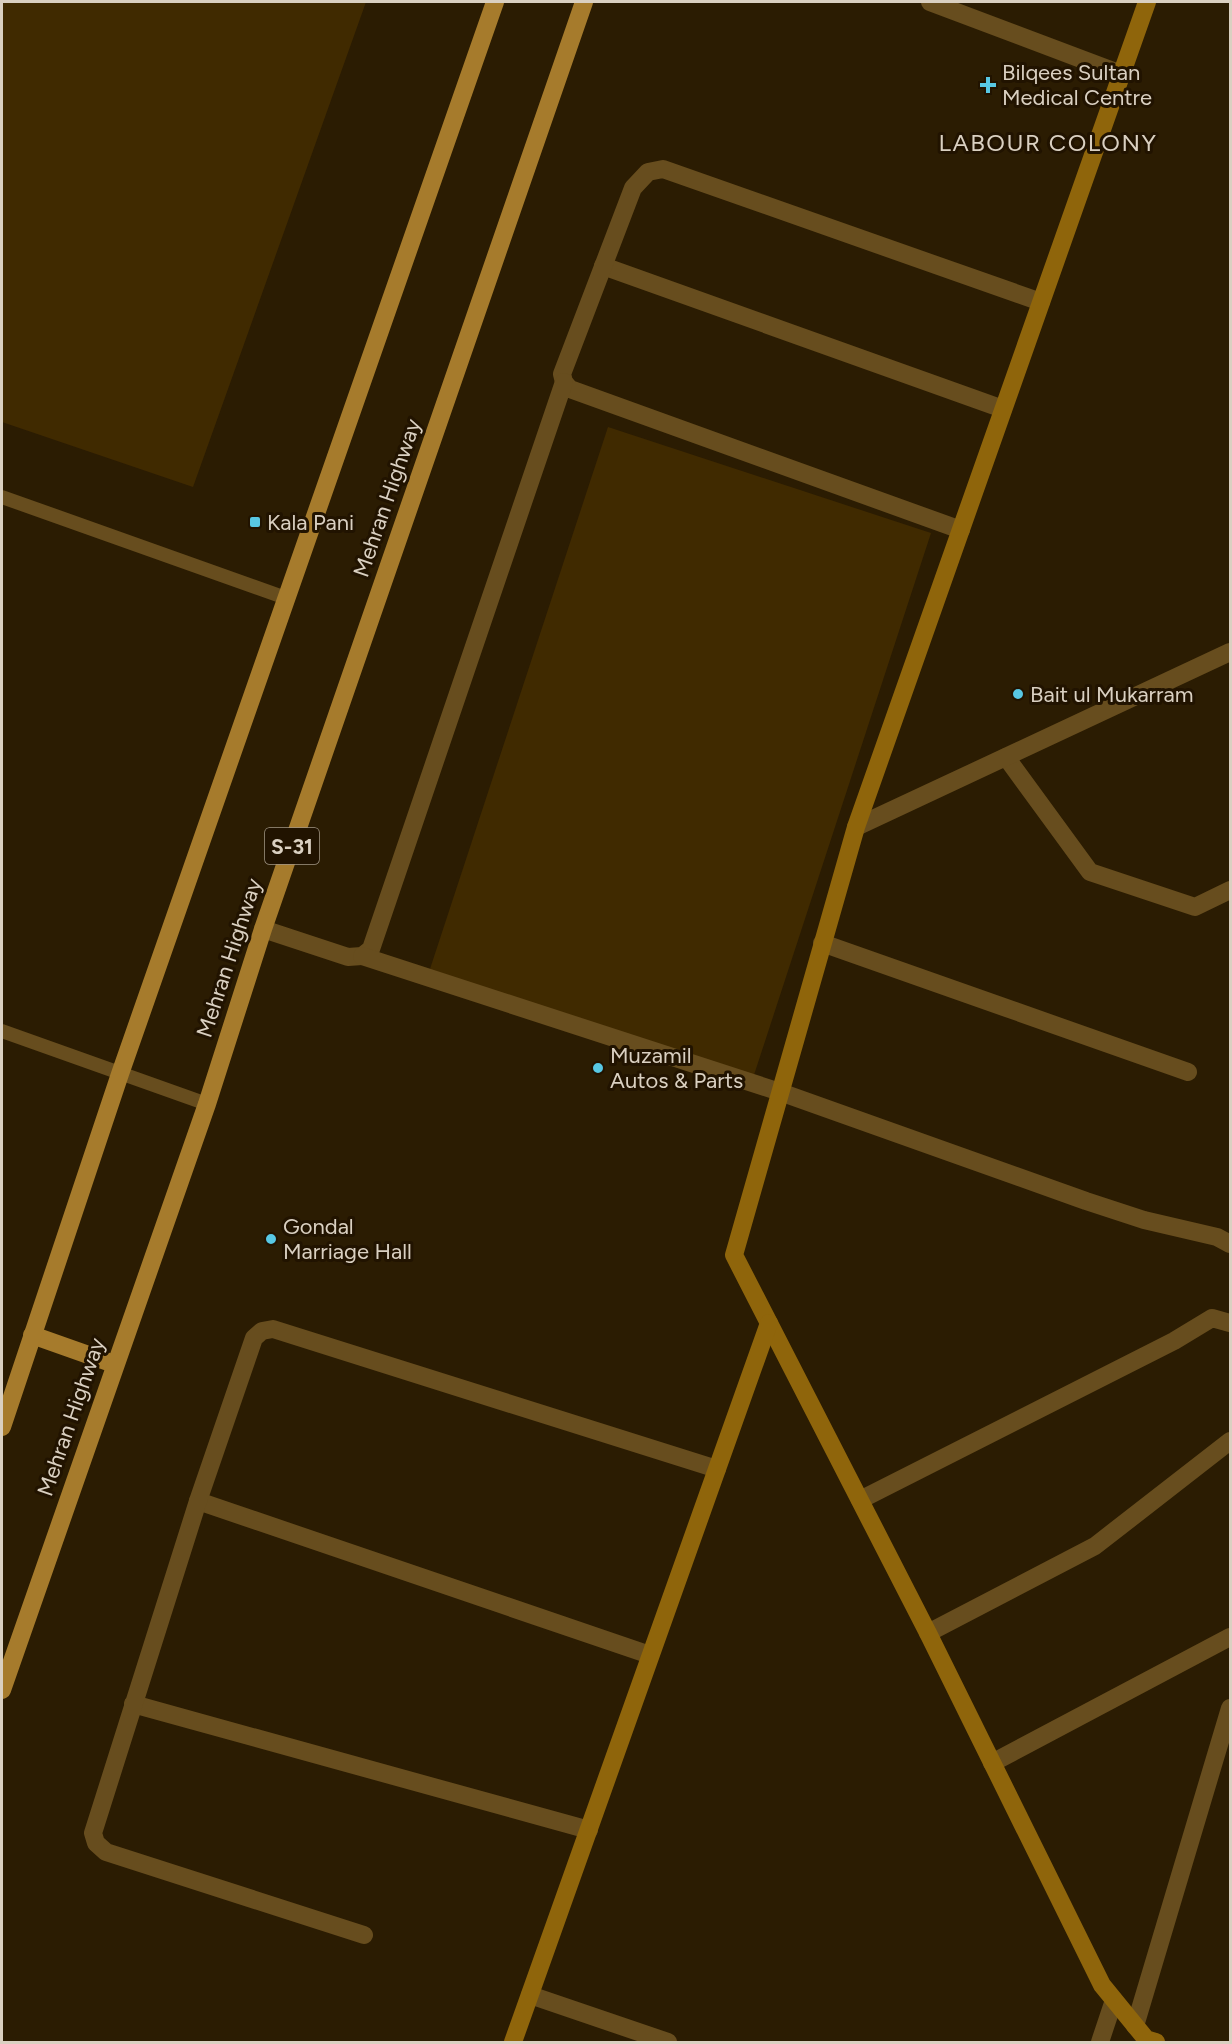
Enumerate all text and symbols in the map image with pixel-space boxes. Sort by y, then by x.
place label: Bilqees Sultan Medical Centre [1002,59,1152,111]
marker: Bilqees Sultan Medical Centre [979,76,997,94]
district label: LABOUR COLONY [938,128,1158,157]
street label: Mehran Highway [347,415,427,581]
place label: Kala Pani [267,509,354,536]
marker: Kala Pani [248,515,262,529]
place label: Bait ul Mukarram [1030,681,1193,708]
marker: Bait ul Mukarram [1011,687,1025,701]
road number: S-31 [265,828,319,864]
street label: Mehran Highway [191,875,268,1041]
place label: Muzamil Autos & Parts [610,1042,743,1094]
marker: Muzamil Autos & Parts [591,1061,605,1075]
place label: Gondal Marriage Hall [283,1213,412,1265]
marker: Gondal Marriage Hall [264,1232,278,1246]
street label: Mehran Highway [31,1334,111,1500]

